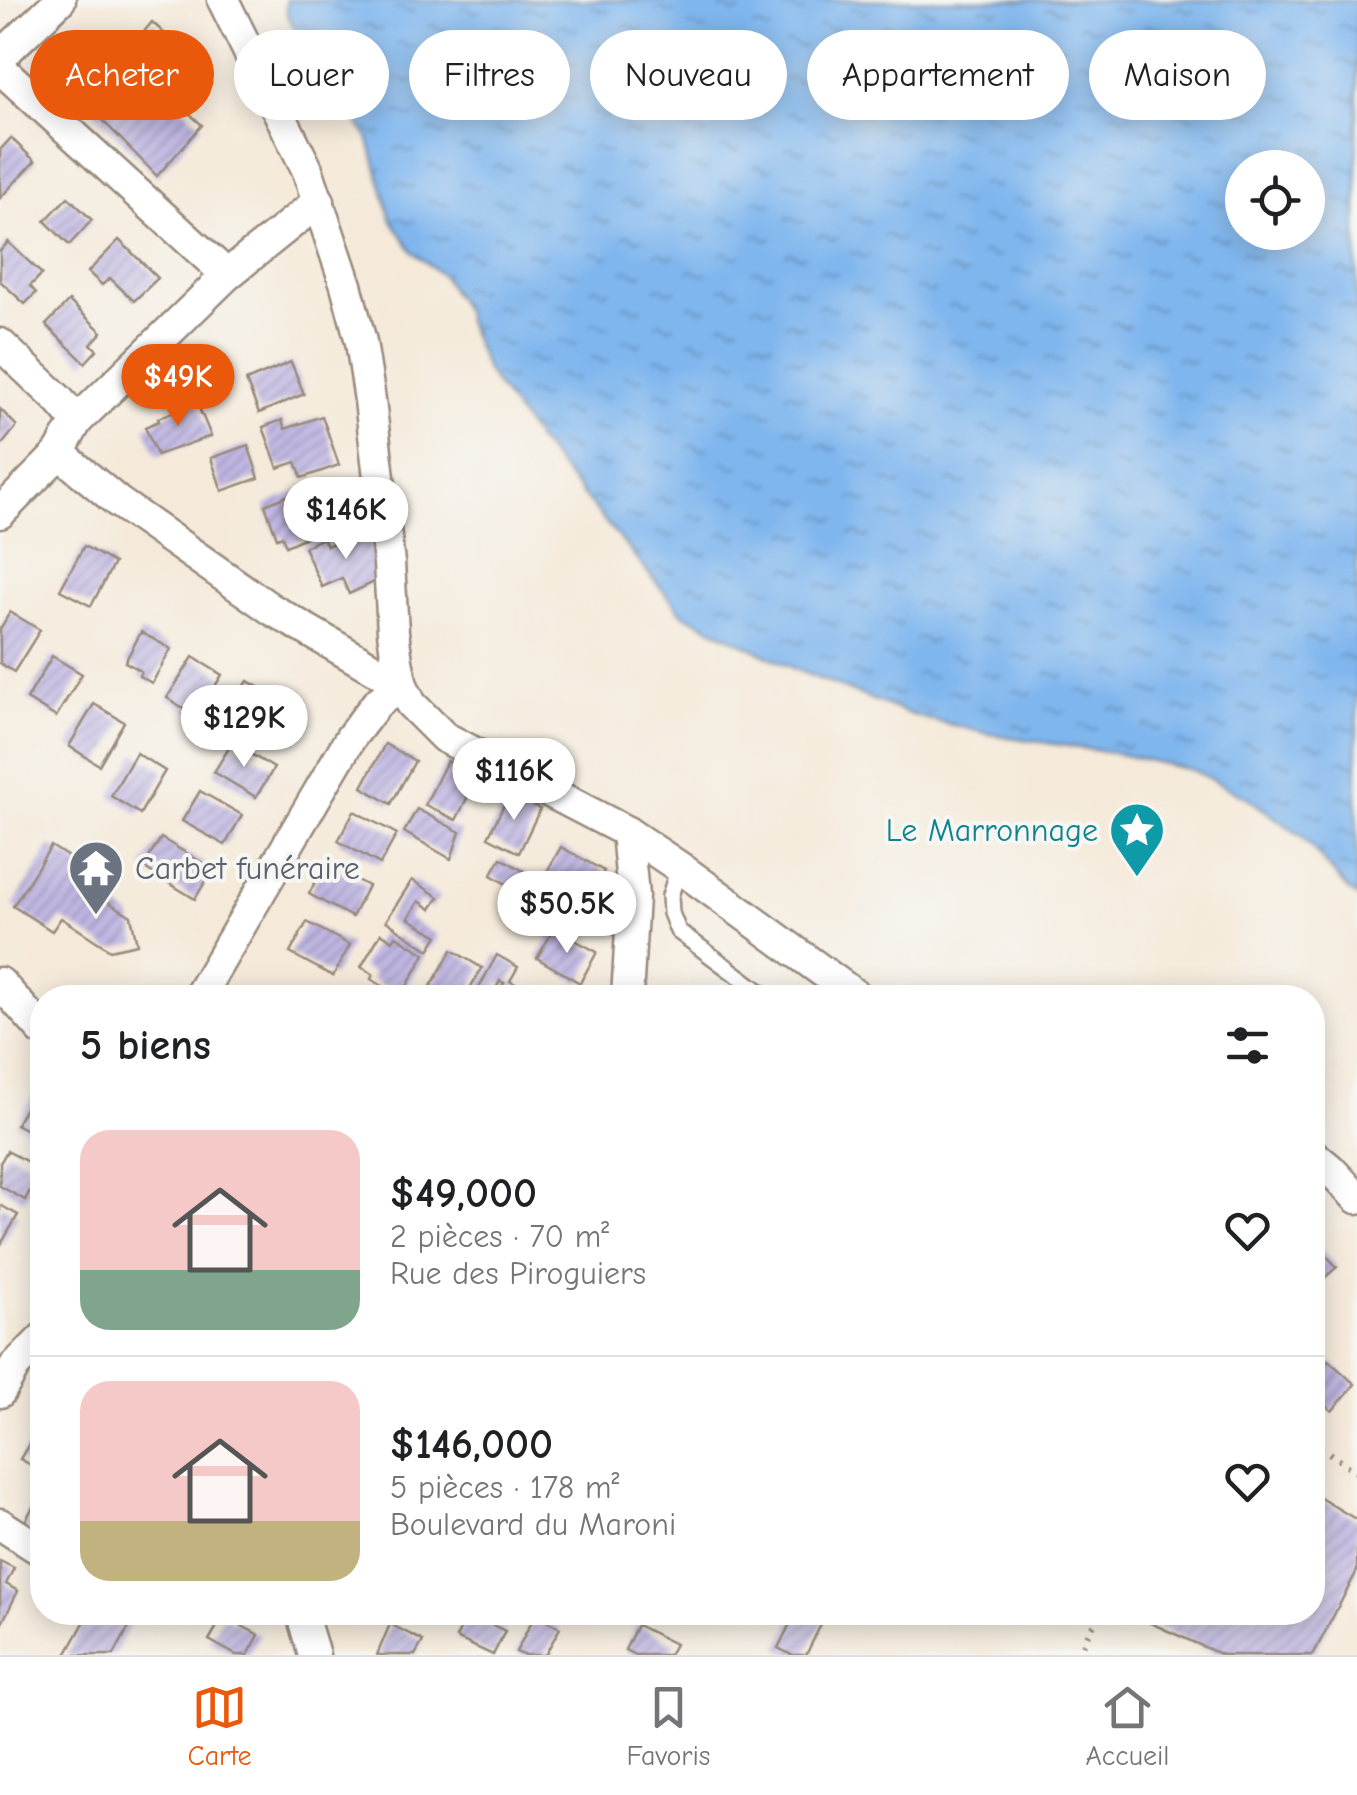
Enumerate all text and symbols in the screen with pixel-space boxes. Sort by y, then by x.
chip: Acheter [30,30,214,120]
chip: Louer [234,30,389,120]
chip: Filtres [409,30,570,120]
chip: Nouveau [590,30,787,120]
chip: Appartement [807,30,1069,120]
chip: Maison [1089,30,1266,120]
map controls [1225,150,1325,250]
button: locate [1225,150,1325,250]
pin: $49K [119,344,237,429]
text: $49K [143,358,213,395]
pin: $146K [276,477,416,562]
text: $146K [305,491,387,528]
pin: $129K [174,685,314,770]
text: $129K [203,699,285,736]
pin: $116K [444,738,584,823]
text: $116K [474,752,554,789]
place icon: Le Marronnage [1107,800,1167,879]
place label: Le Marronnage [886,812,1098,849]
temple icon: Carbet funéraire [66,838,126,917]
place label: Carbet funéraire [135,850,360,887]
pin: $50.5K [486,871,648,956]
text: $50.5K [519,885,615,922]
icon: filters [1220,1018,1275,1073]
text: 5 biens [80,1021,211,1070]
text: $49,000 [390,1169,537,1218]
icon: home [160,1170,280,1290]
icon: heart [1220,1203,1275,1258]
text: 2 pièces · 70 m² [390,1218,609,1255]
text: Rue des Piroguiers [390,1255,646,1292]
text: $146,000 [390,1420,553,1469]
icon: home [160,1421,280,1541]
icon: heart [1220,1454,1275,1509]
text: 5 pièces · 178 m² [390,1469,619,1506]
text: Boulevard du Maroni [390,1506,676,1543]
tab: Carte [187,1680,251,1772]
tab: Favoris [626,1680,710,1772]
tab: Accueil [1085,1680,1170,1772]

